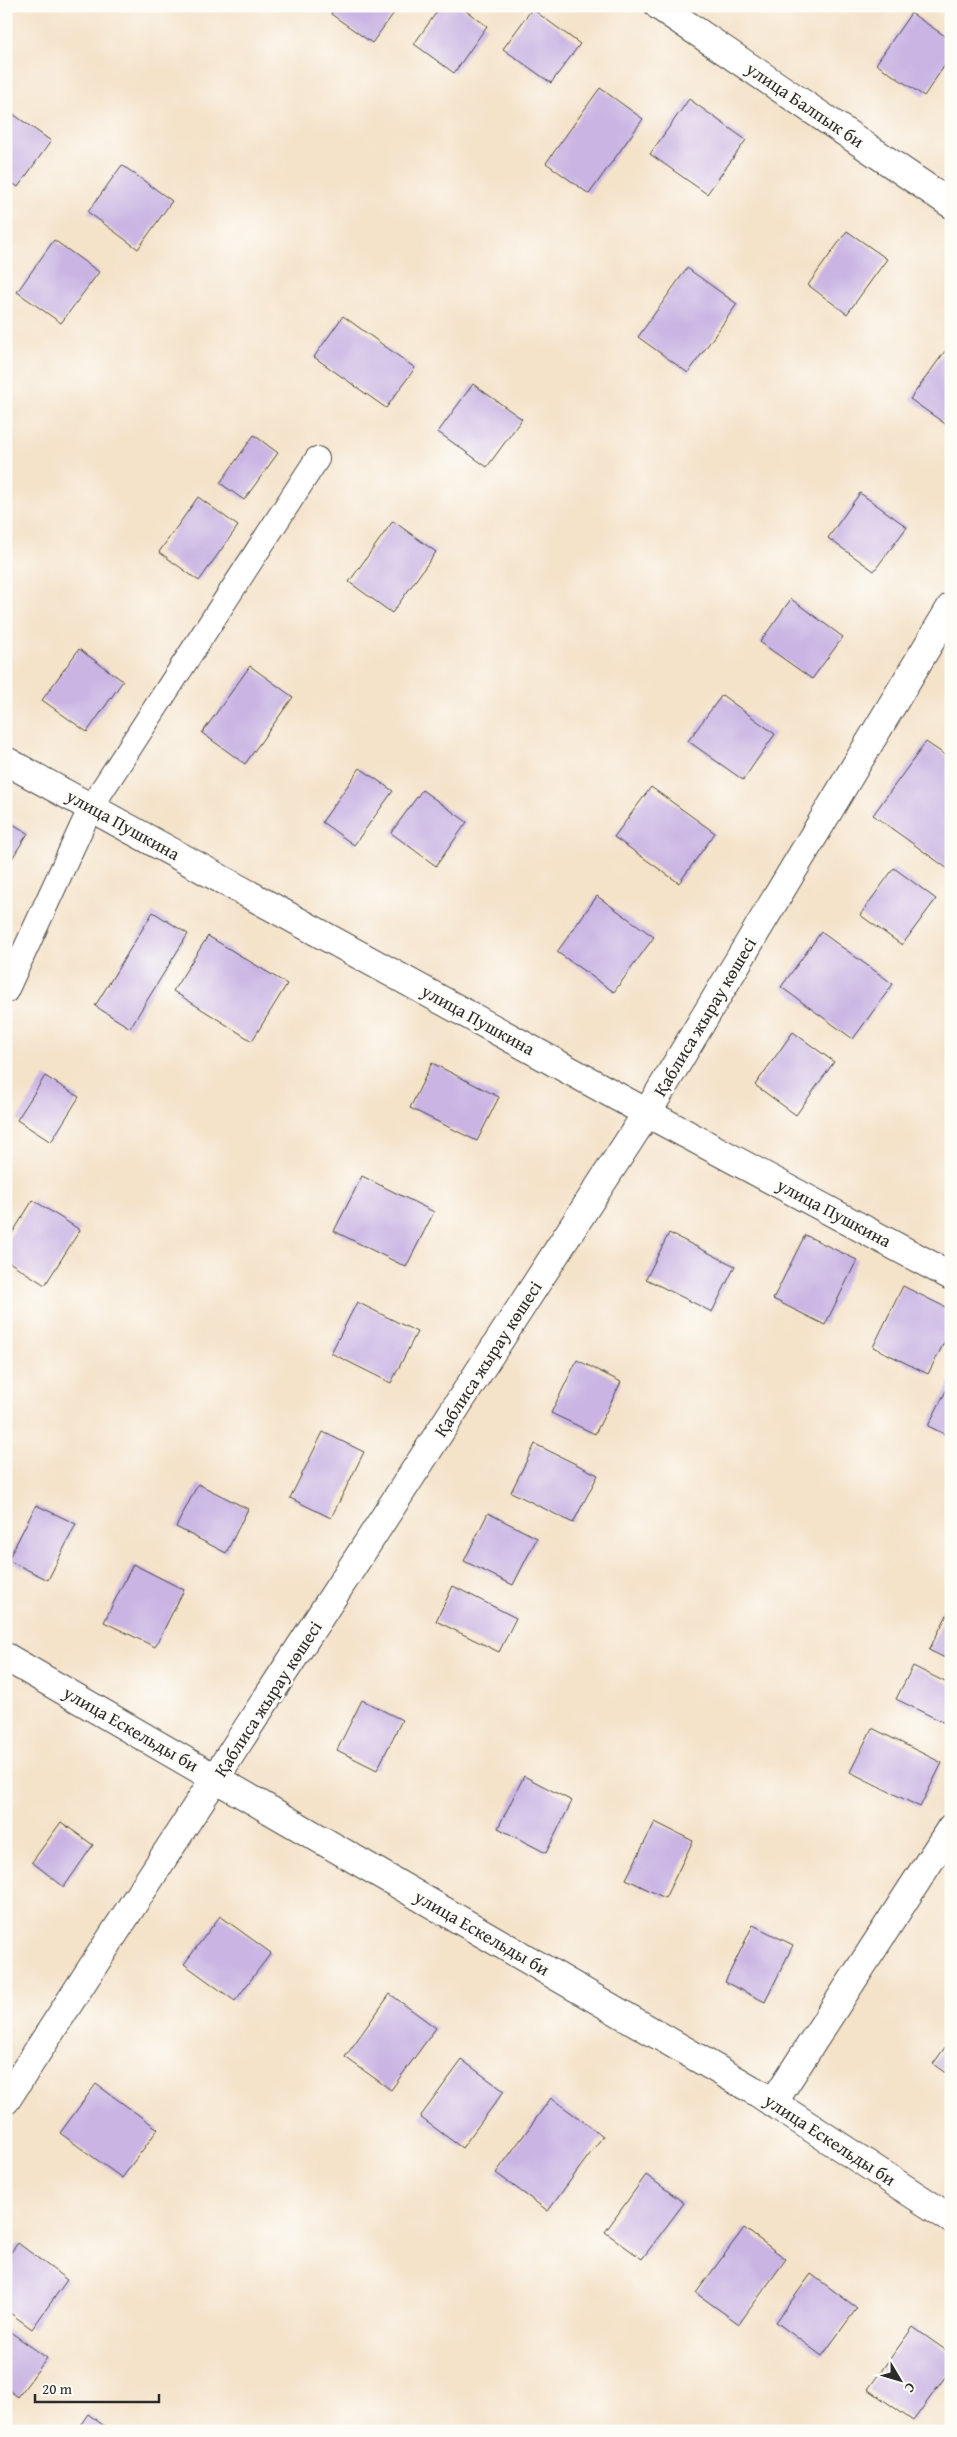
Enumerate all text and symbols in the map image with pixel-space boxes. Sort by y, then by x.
street label: улица Балпык би [740,54,870,154]
street label: улица Пушкина [61,782,185,867]
street label: Қаблиса жырау көшесі [646,932,763,1101]
street label: улица Пушкина [416,977,540,1062]
street label: улица Пушкина [771,1171,897,1254]
street label: Қаблиса жырау көшесі [427,1275,548,1442]
street label: Қаблиса жырау көшесі [207,1615,328,1782]
street label: улица Ескельды би [58,1678,204,1778]
street label: улица Ескельды би [409,1882,555,1982]
street label: улица Ескельды би [758,2086,902,2193]
north arrow [874,2354,924,2404]
scale bar [35,2372,159,2404]
text: 20 m [42,2378,73,2399]
text: С [900,2379,921,2397]

